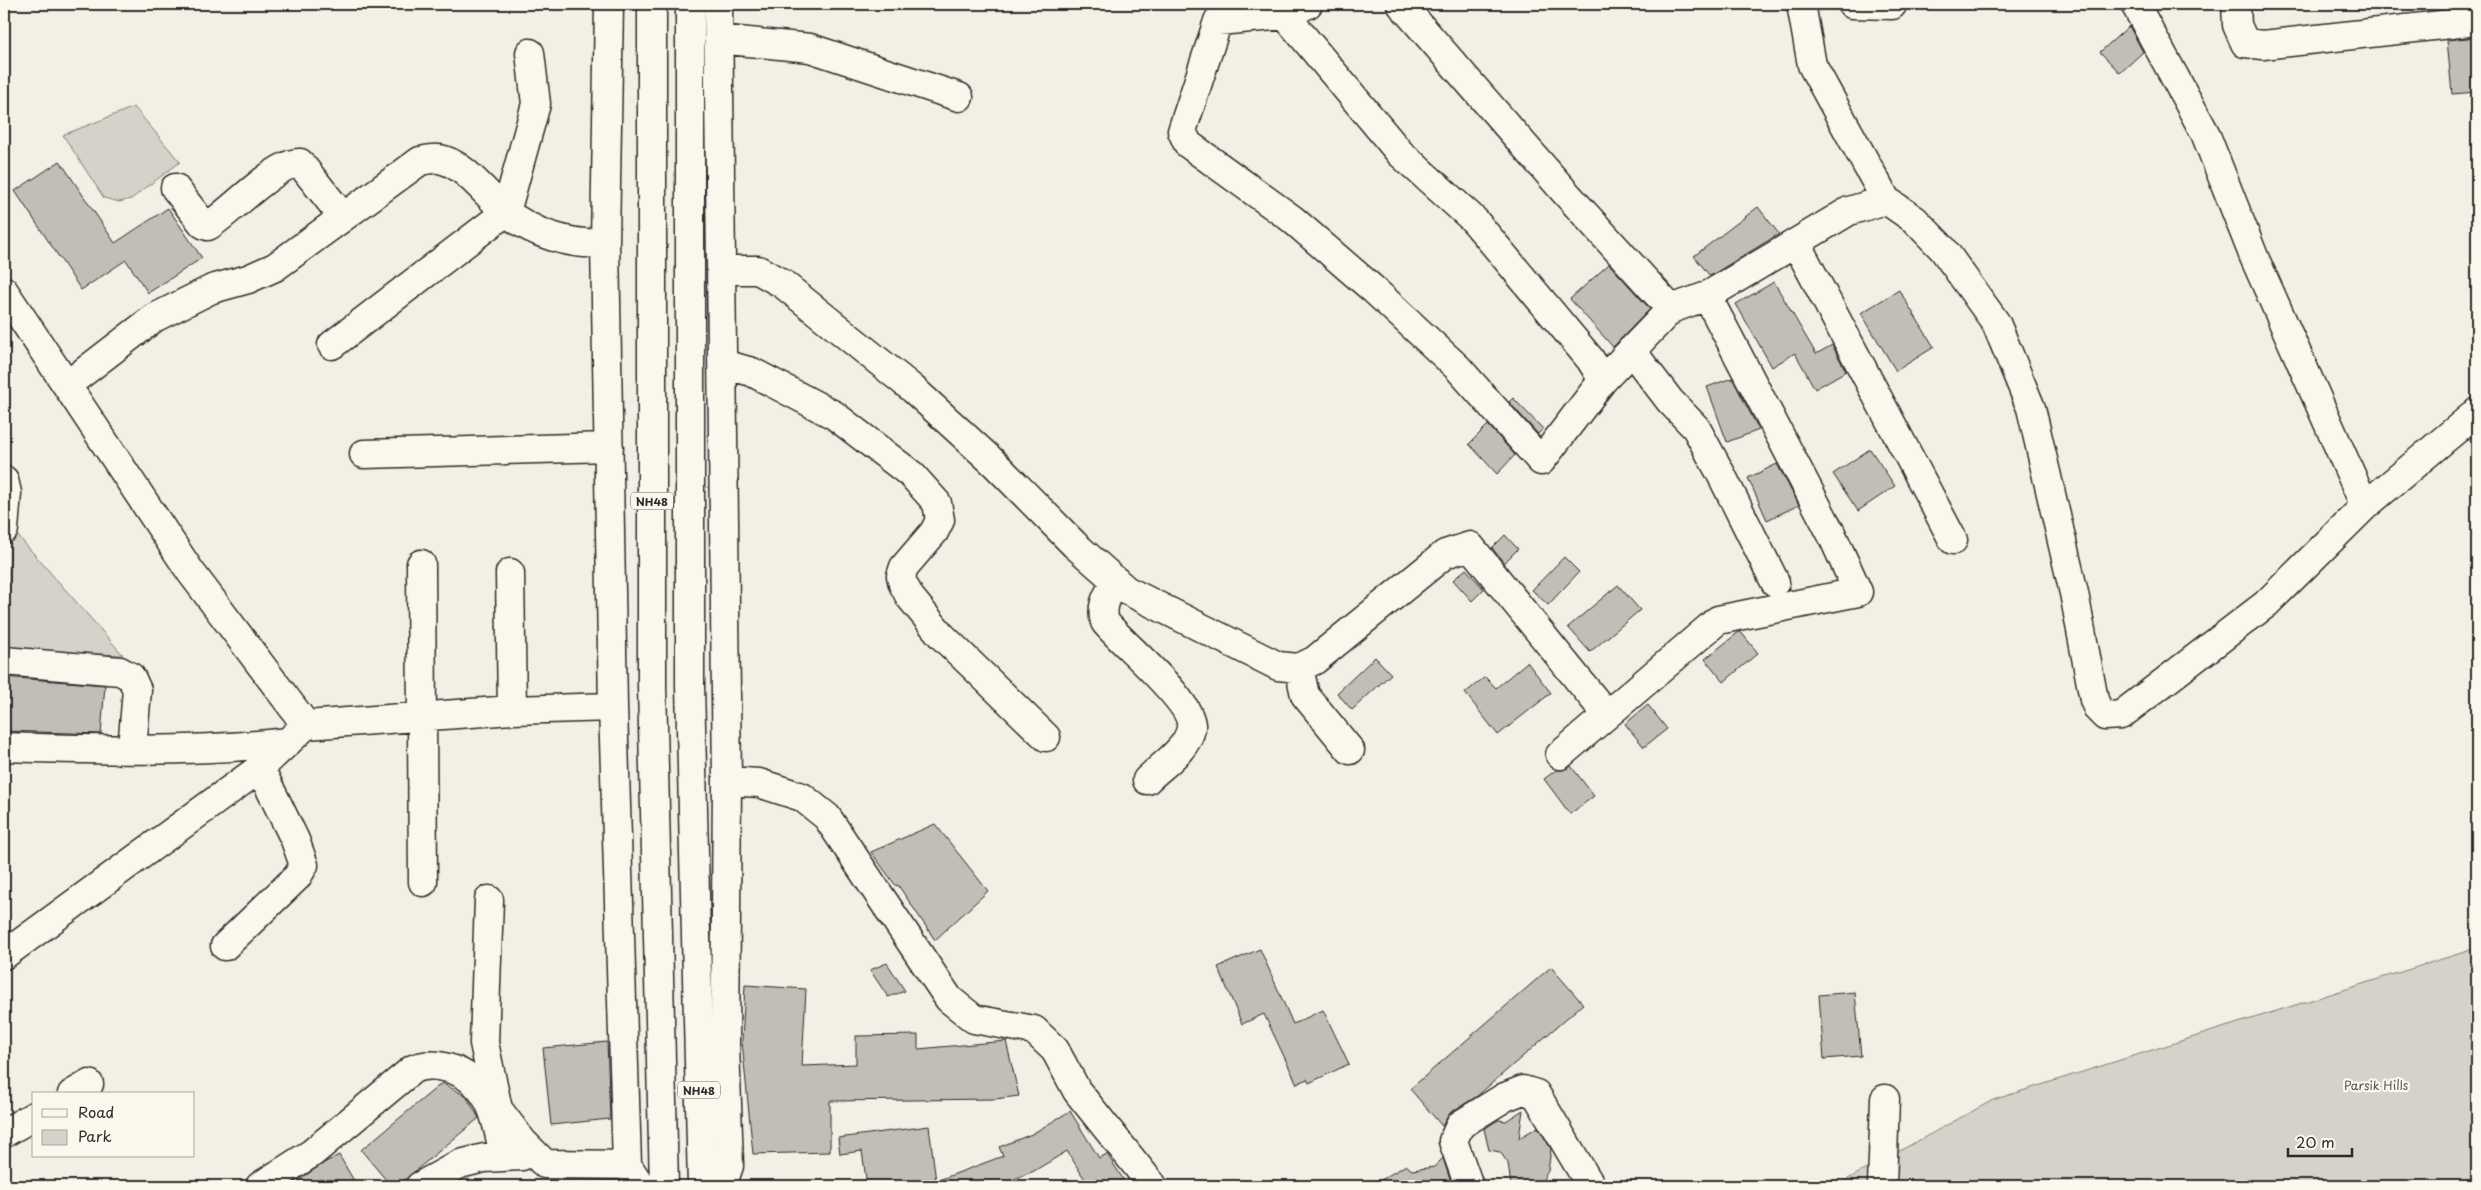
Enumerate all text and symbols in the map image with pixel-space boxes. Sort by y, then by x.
road number: NH48 [631,492,673,510]
park label: Parsik Hills [2344,1076,2409,1094]
road number: NH48 [678,1082,720,1098]
legend [32,1092,195,1158]
text: Road [78,1100,114,1123]
text: Park [78,1124,112,1147]
scale bar [2288,1125,2352,1157]
text: 20 m [2296,1130,2335,1153]

